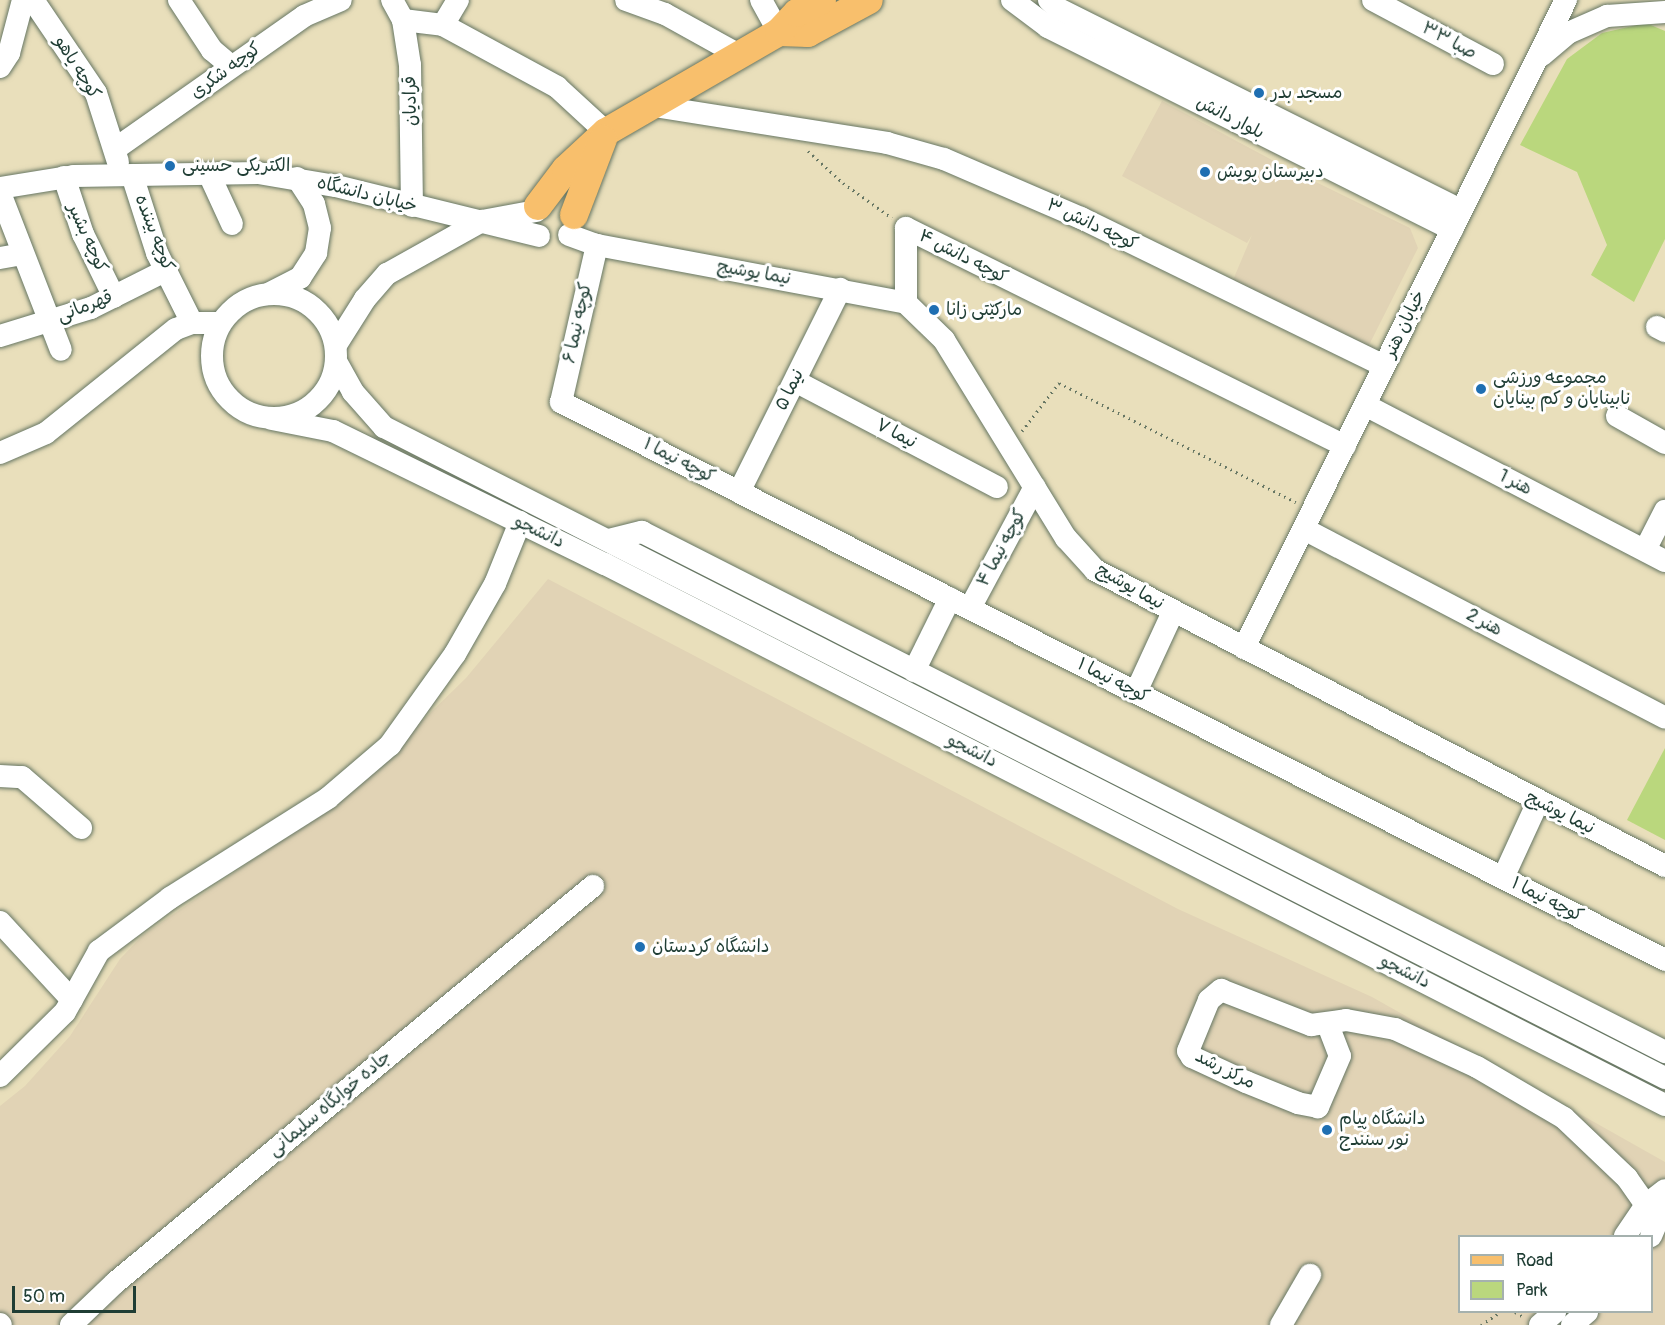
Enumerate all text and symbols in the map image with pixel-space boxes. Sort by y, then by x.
street label: ۳۳ صبا [1418,18,1480,64]
street label: کوچه یاهو [49,32,105,104]
street label: کوچه شکری [186,38,266,104]
street label: قرادیان [400,76,422,126]
place label: مسجد بدر [1271,82,1342,104]
marker: مسجد بدر [1252,86,1266,100]
street label: بلوار دانش [1192,92,1268,144]
place label: الکتریکی حسینی [182,155,290,177]
marker: الکتریکی حسینی [163,159,177,173]
place label: دبیرستان پویش [1217,161,1324,183]
marker: دبیرستان پویش [1198,165,1212,179]
street label: خیابان دانشگاه [315,172,419,218]
street label: کوچه بیننده [130,192,178,274]
street label: کوچه دانش ۳ [1043,194,1141,256]
street label: کوچه بشیر [62,200,112,276]
street label: کوچه دانش ۴ [915,225,1011,289]
street label: نیما یوشیج [715,256,793,290]
street label: کوچه نیما ۶ [559,281,597,365]
street label: قهرمانی [54,287,116,327]
street label: خیابان هنر [1380,287,1430,361]
place label: مارکێتی زانا [946,299,1022,321]
marker: مارکێتی زانا [927,303,941,317]
street label: نیما ۵ [771,366,809,414]
place label: مجموعه ورزشی نابینایان و کم بینایان [1493,368,1630,410]
marker: مجموعه ورزشی نابینایان و کم بینایان [1474,382,1488,396]
street label: نیما ۷ [872,414,920,454]
street label: کوچه نیما ۱ [639,434,719,488]
street label: هنر 1 [1495,466,1535,500]
street label: کوچه نیما ۴ [973,506,1031,590]
street label: دانشجو [510,511,568,553]
street label: نیما یوشیج [1092,559,1168,615]
street label: هنر 2 [1462,605,1506,641]
street label: کوچه نیما ۱ [1073,654,1153,708]
street label: دانشجو [943,729,1001,773]
street label: نیما یوشیج [1522,786,1598,840]
street label: کوچه نیما ۱ [1507,873,1587,927]
place label: دانشگاه کردستان [652,936,770,958]
marker: دانشگاه کردستان [633,940,647,954]
street label: دانشجو [1376,950,1434,994]
street label: جاده خوابگاه سلیمانی [264,1046,396,1162]
street label: مرکز رشد [1191,1046,1259,1094]
place label: دانشگاه پیام نور سنندج [1339,1109,1425,1152]
marker: دانشگاه پیام نور سنندج [1320,1123,1334,1137]
legend [1458,1235,1653,1313]
text: Road [1516,1249,1553,1272]
scale bar [15,1274,140,1312]
text: Park [1516,1279,1548,1302]
text: 50 m [23,1285,65,1308]

